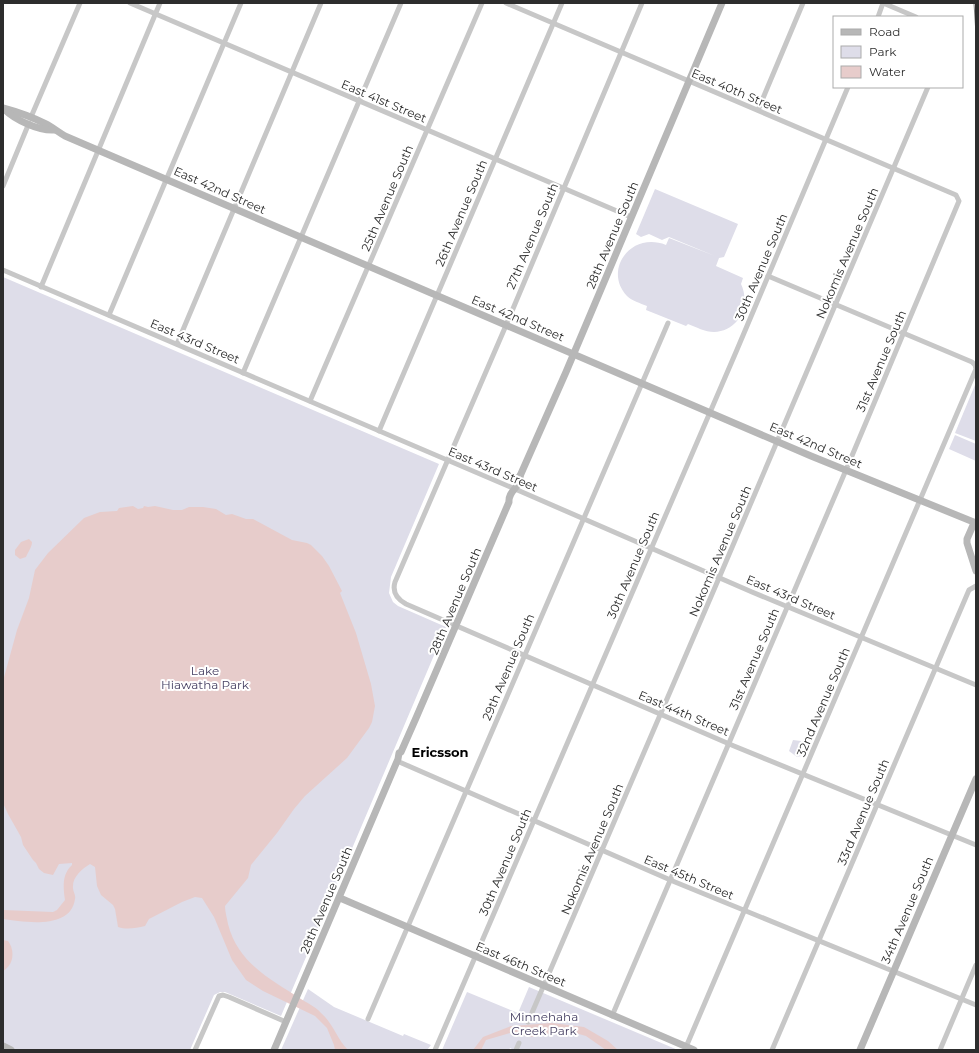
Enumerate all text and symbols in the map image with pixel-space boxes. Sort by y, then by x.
legend [833,16,963,88]
text: Road [869,24,900,39]
text: Park [869,44,897,59]
text: Water [869,64,906,79]
street label: East 40th Street [689,65,785,117]
street label: East 41st Street [339,76,429,126]
street label: 25th Avenue South [358,143,416,253]
street label: 26th Avenue South [432,157,490,269]
street label: East 42nd Street [172,163,269,217]
street label: 28th Avenue South [583,179,641,291]
street label: 27th Avenue South [503,181,561,291]
street label: Nokomis Avenue South [813,185,881,321]
street label: 30th Avenue South [732,211,790,323]
street label: East 42nd Street [469,292,567,344]
street label: 31st Avenue South [853,308,909,414]
street label: East 43rd Street [148,315,242,367]
street label: East 42nd Street [767,419,865,471]
street label: East 43rd Street [446,443,540,495]
street label: Nokomis Avenue South [686,483,754,619]
street label: 30th Avenue South [604,509,662,621]
street label: 28th Avenue South [426,545,484,657]
street label: East 43rd Street [744,571,838,623]
street label: 31st Avenue South [726,606,782,712]
street label: 29th Avenue South [479,611,537,723]
street label: 32nd Avenue South [793,645,853,759]
park label: Lake Hiawatha Park [161,663,250,692]
street label: East 44th Street [636,687,732,739]
district label: Ericsson [411,744,469,760]
street label: 33rd Avenue South [834,757,892,867]
street label: Nokomis Avenue South [558,781,626,917]
street label: 30th Avenue South [476,806,534,918]
street label: 28th Avenue South [297,844,355,956]
street label: East 45th Street [642,851,736,903]
street label: 34th Avenue South [878,854,936,966]
street label: East 46th Street [474,938,568,990]
park label: Minnehaha Creek Park [510,1009,578,1038]

